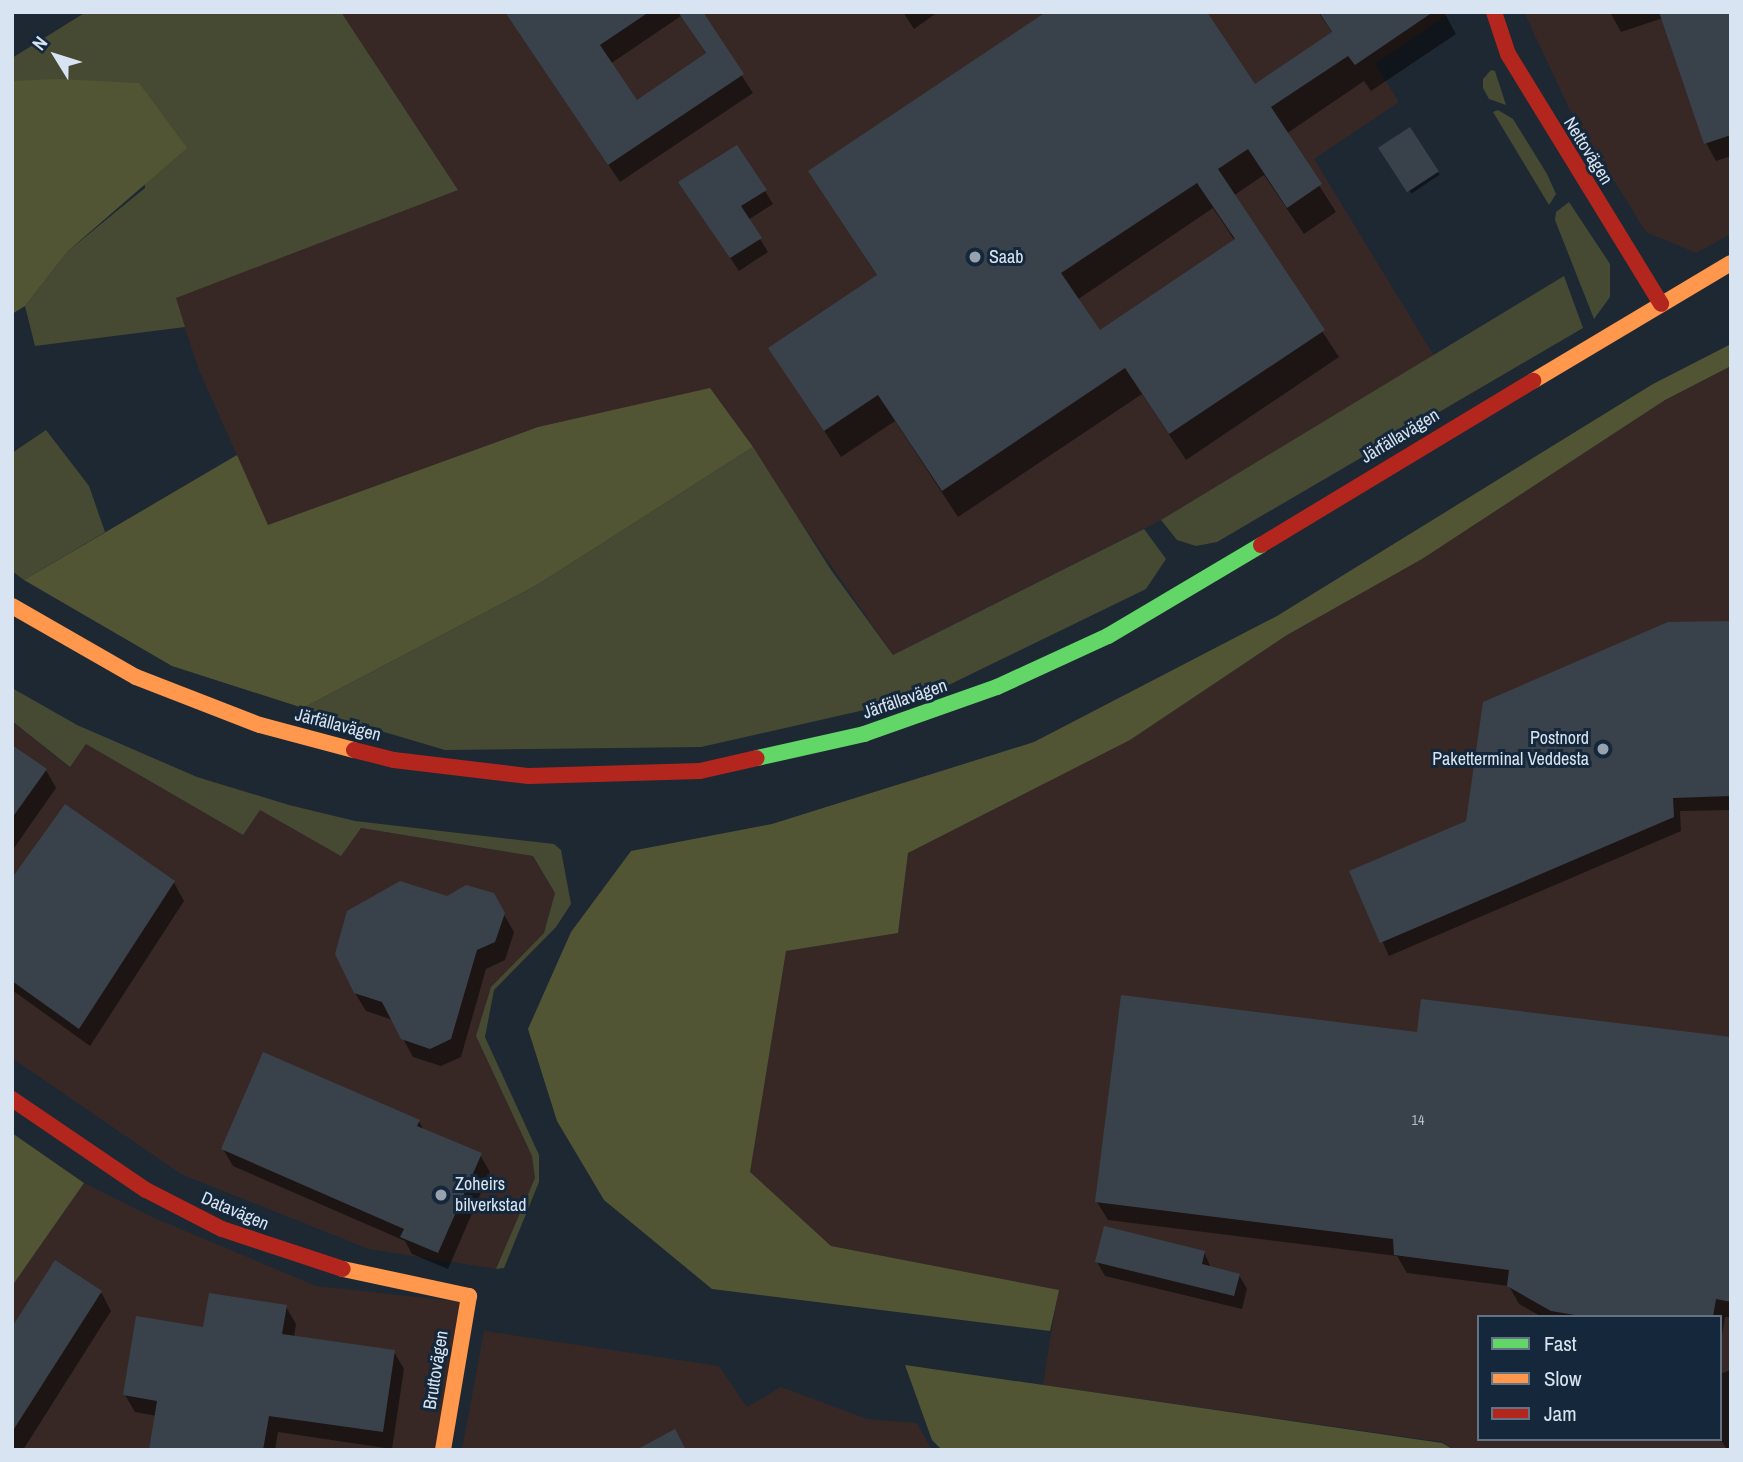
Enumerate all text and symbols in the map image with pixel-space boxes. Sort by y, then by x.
north arrow [21,21,91,91]
text: N [26,31,53,56]
street label: Nettovägen [1559,113,1617,189]
place label: Saab [989,246,1023,268]
marker: Saab [967,249,983,265]
street label: Järfällavägen [1357,404,1443,468]
street label: Järfällavägen [860,674,950,724]
street label: Järfällavägen [293,704,383,746]
place label: Postnord Paketterminal Veddesta [1432,728,1589,770]
marker: Postnord Paketterminal Veddesta [1595,741,1611,757]
house number: 14 [1412,1112,1424,1128]
place label: Zoheirs bilverkstad [455,1174,526,1216]
street label: Datavägen [198,1187,272,1235]
marker: Zoheirs bilverkstad [433,1187,449,1203]
legend [1477,1315,1722,1441]
street label: Bruttovägen [419,1329,453,1411]
text: Fast [1544,1329,1577,1358]
text: Slow [1544,1364,1581,1393]
text: Jam [1544,1399,1577,1428]

